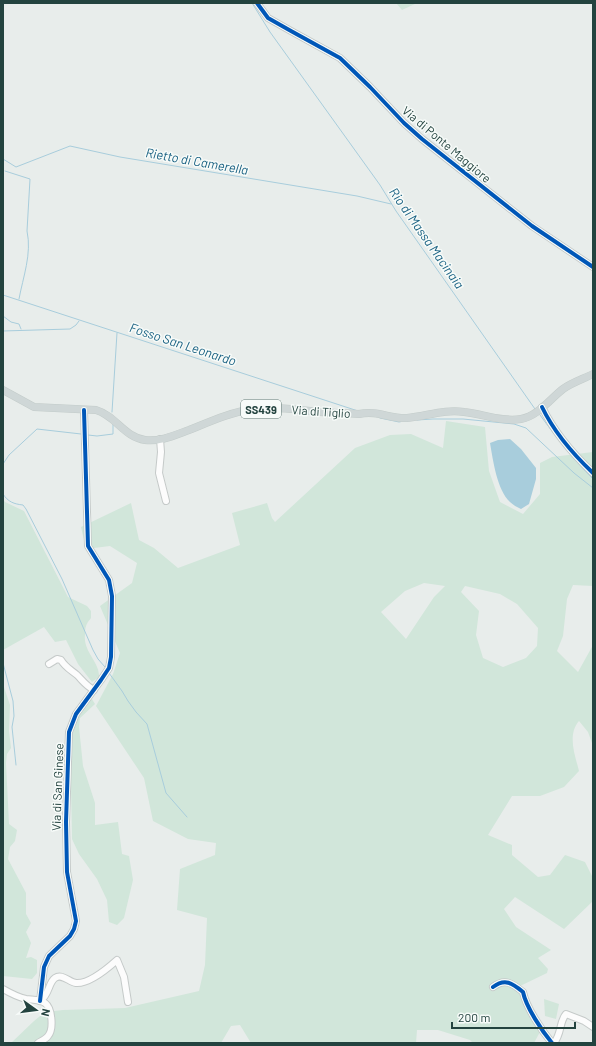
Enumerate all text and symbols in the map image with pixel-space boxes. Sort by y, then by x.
street label: Via di Ponte Maggiore [400,103,494,185]
water label: Rietto di Camerella [144,144,250,178]
water label: Rio di Massa Macinaia [386,184,468,292]
water label: Fosso San Leonardo [128,319,238,369]
road number: SS439 [241,400,281,418]
street label: Via di Tiglio [291,402,351,420]
street label: Via di San Ginese [48,743,66,831]
north arrow [16,990,56,1030]
scale bar [452,1004,575,1030]
text: N [39,1007,53,1018]
text: 200 m [458,1010,490,1024]

